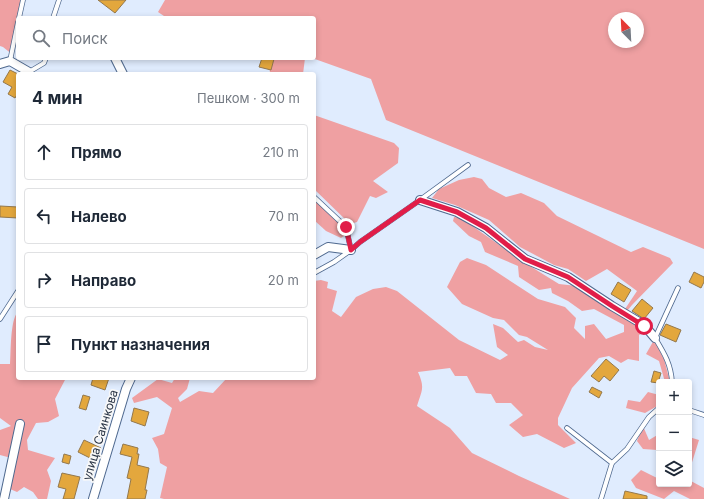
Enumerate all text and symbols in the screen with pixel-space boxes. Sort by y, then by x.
north arrow [608,12,644,48]
search box [16,16,316,60]
icon: search [30,27,52,49]
text: Поиск [62,29,108,48]
text: 4 мин [32,88,83,108]
text: Пешком · 300 m [197,90,300,106]
icon: ahead [33,141,55,163]
text: Прямо [71,143,122,162]
text: 210 m [263,144,299,160]
icon: left [33,205,55,227]
text: Налево [71,207,127,226]
text: 70 m [269,208,299,224]
route end [337,218,355,236]
icon: right [33,269,55,291]
text: Направо [71,271,136,290]
text: 20 m [268,272,299,288]
route start [635,317,653,335]
icon: arrive [33,333,55,355]
text: Пункт назначения [71,335,210,354]
map controls [656,379,692,487]
button: + [656,379,692,415]
street label: улица Саинкова [79,388,121,482]
button: − [656,415,692,451]
button: layers [656,451,692,487]

